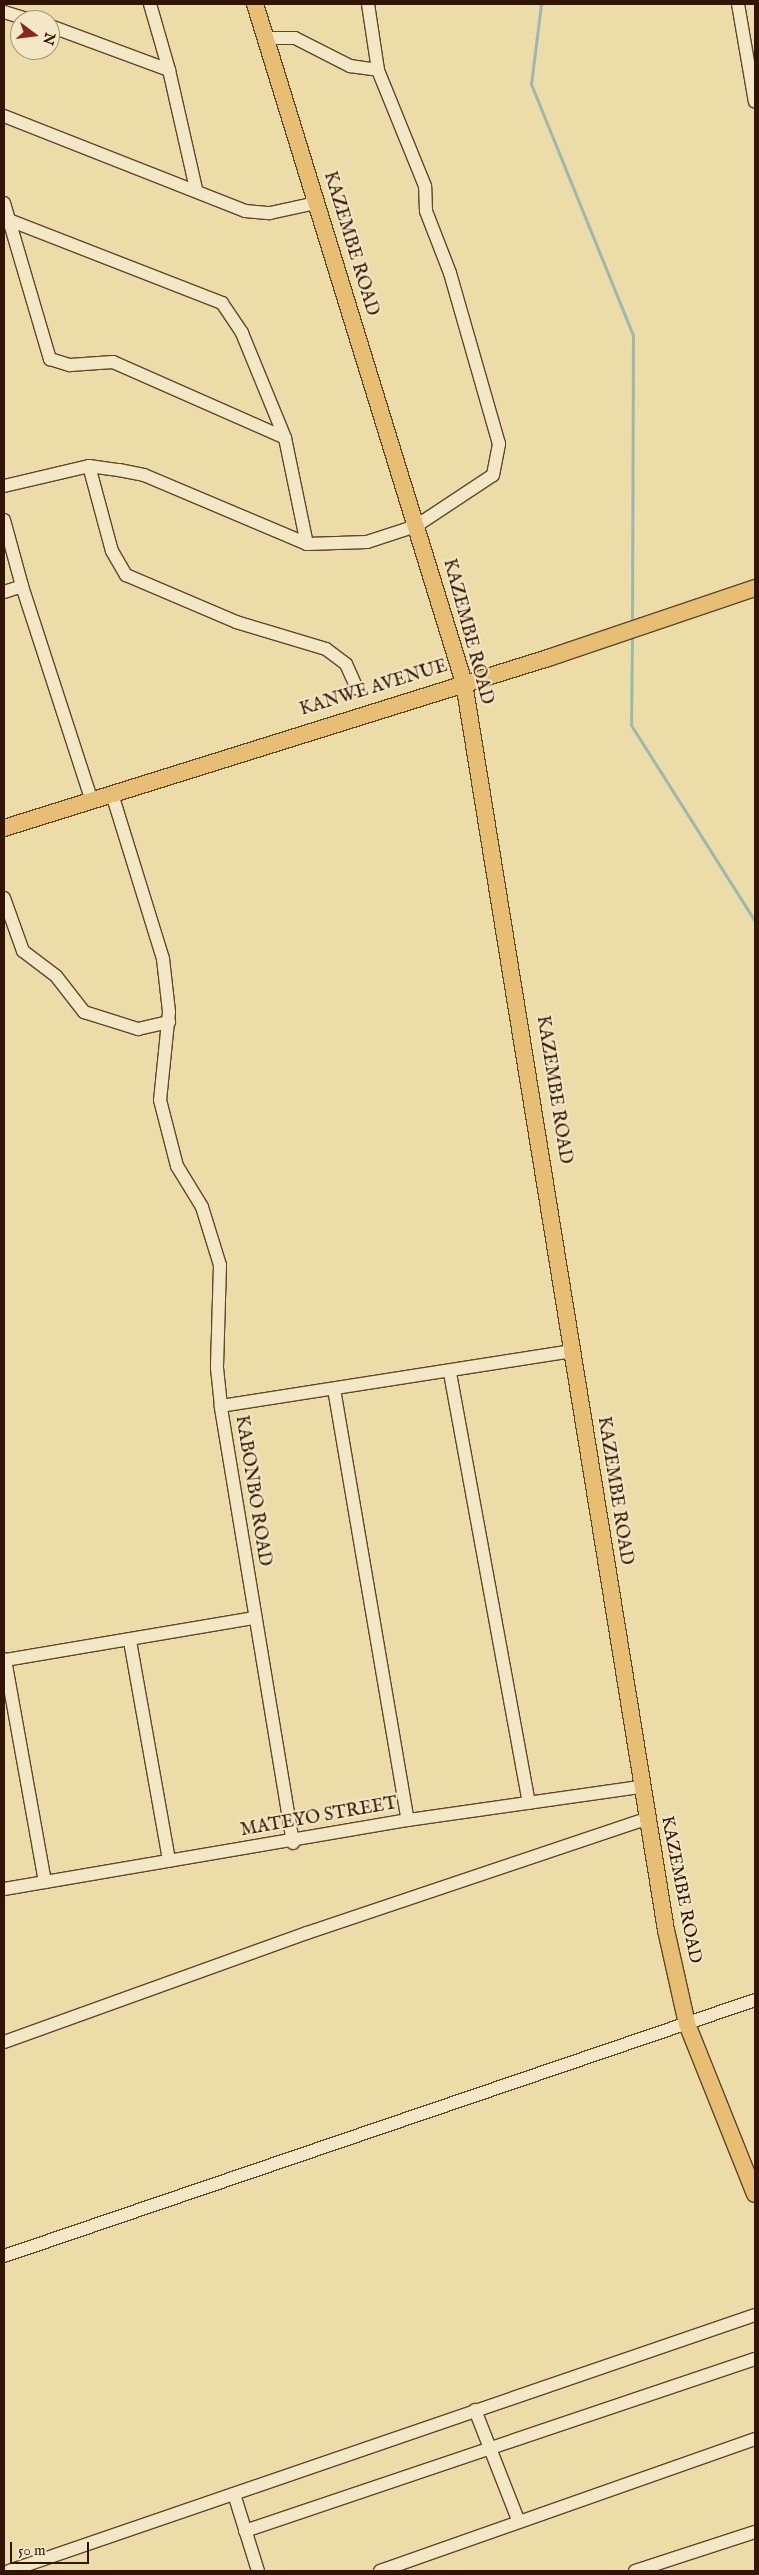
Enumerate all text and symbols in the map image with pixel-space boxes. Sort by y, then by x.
north arrow [10,10,60,60]
text: N [38,30,59,47]
street label: KAZEMBE ROAD [318,169,382,319]
street label: KAZEMBE ROAD [437,557,497,707]
street label: KANWE AVENUE [298,656,450,722]
street label: KAZEMBE ROAD [531,1014,575,1166]
street label: KABONBO ROAD [229,1414,275,1568]
street label: KAZEMBE ROAD [592,1415,636,1567]
street label: MATEYO STREET [239,1794,399,1842]
street label: KAZEMBE ROAD [655,1814,705,1966]
scale bar [12,2532,91,2564]
text: 50 m [18,2541,46,2560]

